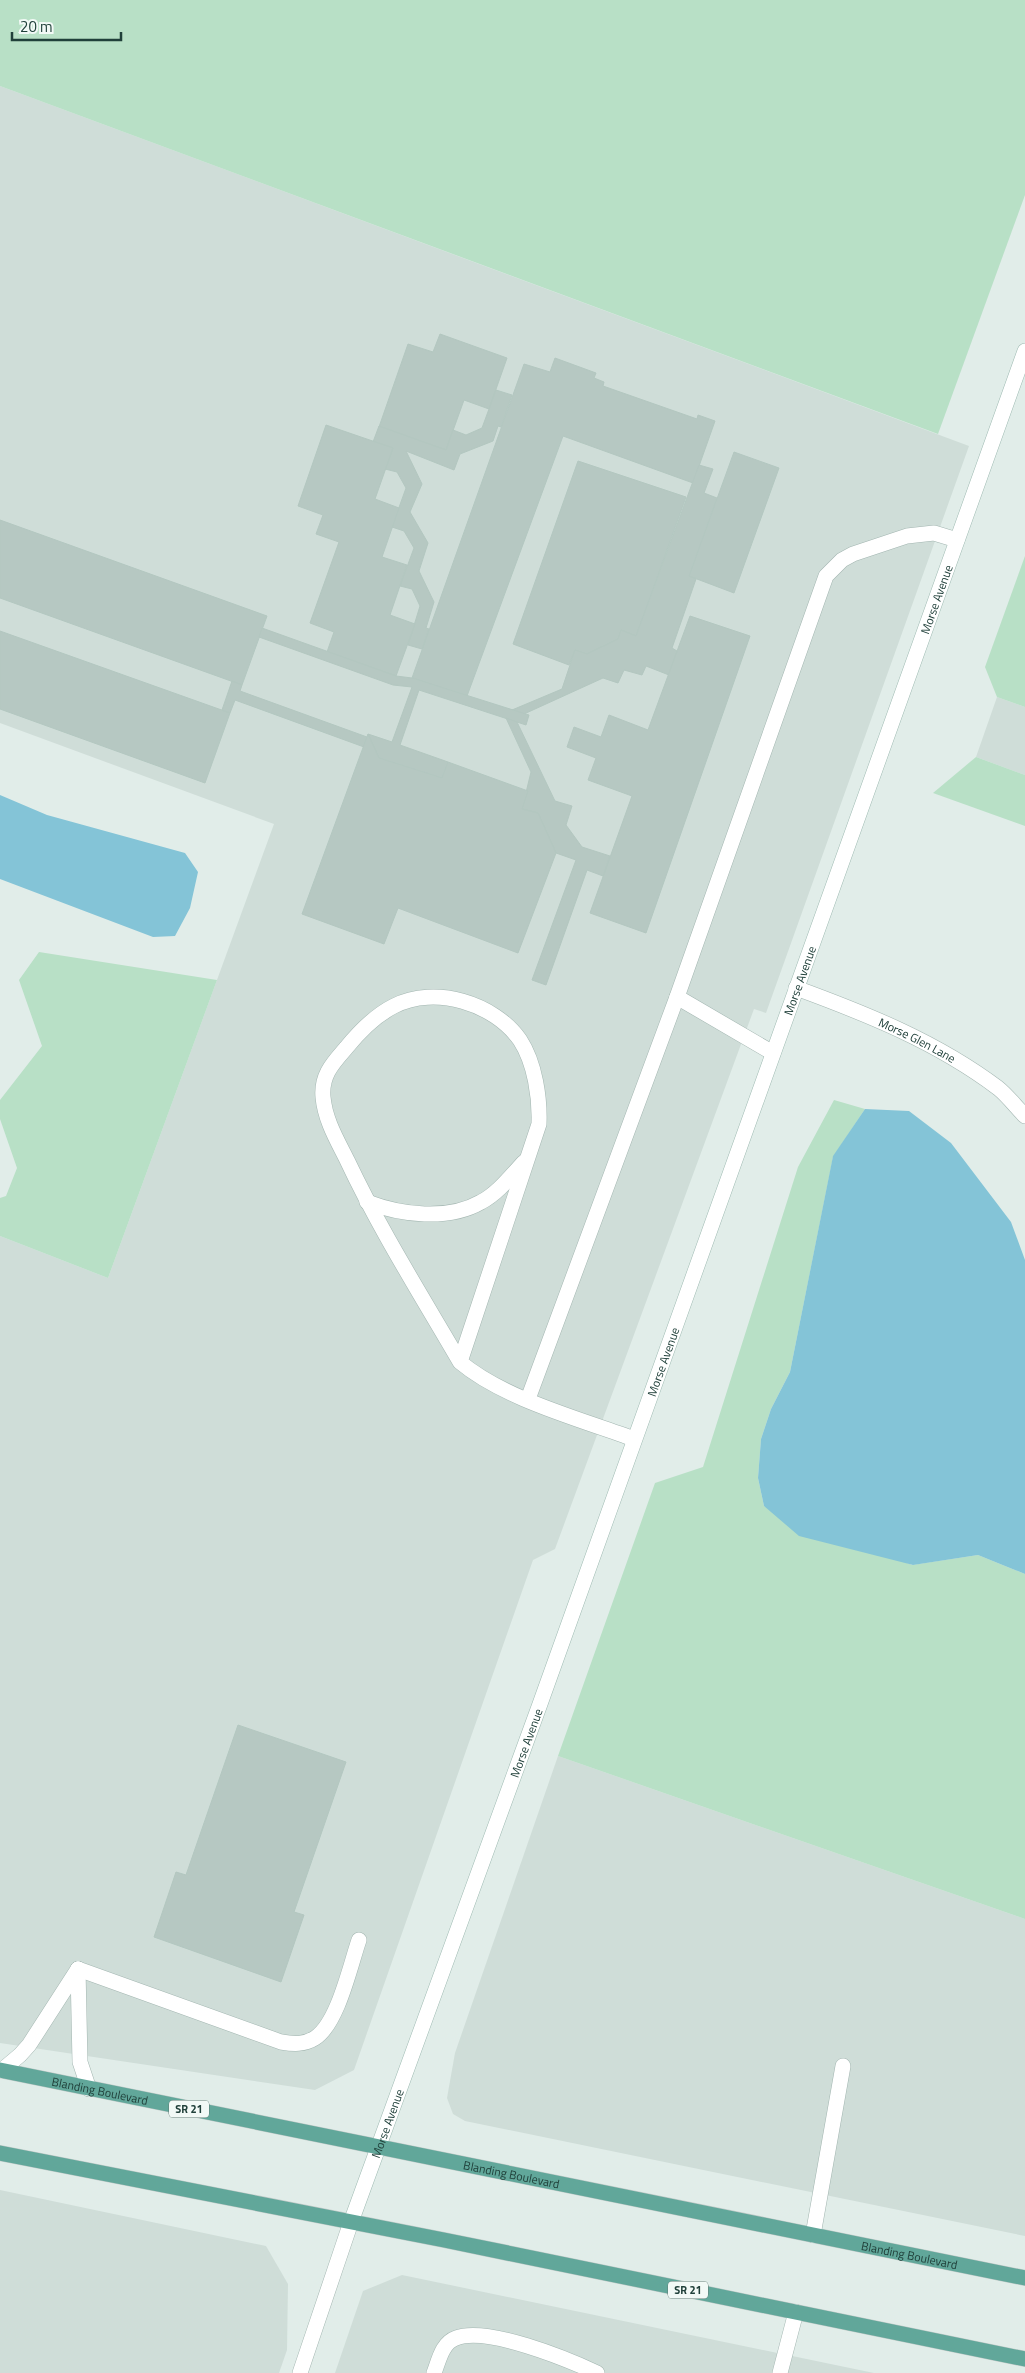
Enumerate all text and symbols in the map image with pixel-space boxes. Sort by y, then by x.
scale bar [12,10,121,42]
text: 20 m [20,15,53,38]
street label: Morse Avenue [915,562,957,637]
street label: Morse Avenue [778,943,821,1018]
street label: Morse Glen Lane [876,1012,960,1067]
street label: Morse Avenue [642,1324,684,1399]
street label: Morse Avenue [504,1706,547,1780]
street label: Blanding Boulevard [50,2071,150,2109]
street label: Morse Avenue [366,2086,408,2161]
road number: SR 21 [169,2100,209,2118]
street label: Blanding Boulevard [462,2155,561,2193]
street label: Blanding Boulevard [860,2236,959,2274]
road number: SR 21 [668,2282,708,2298]

